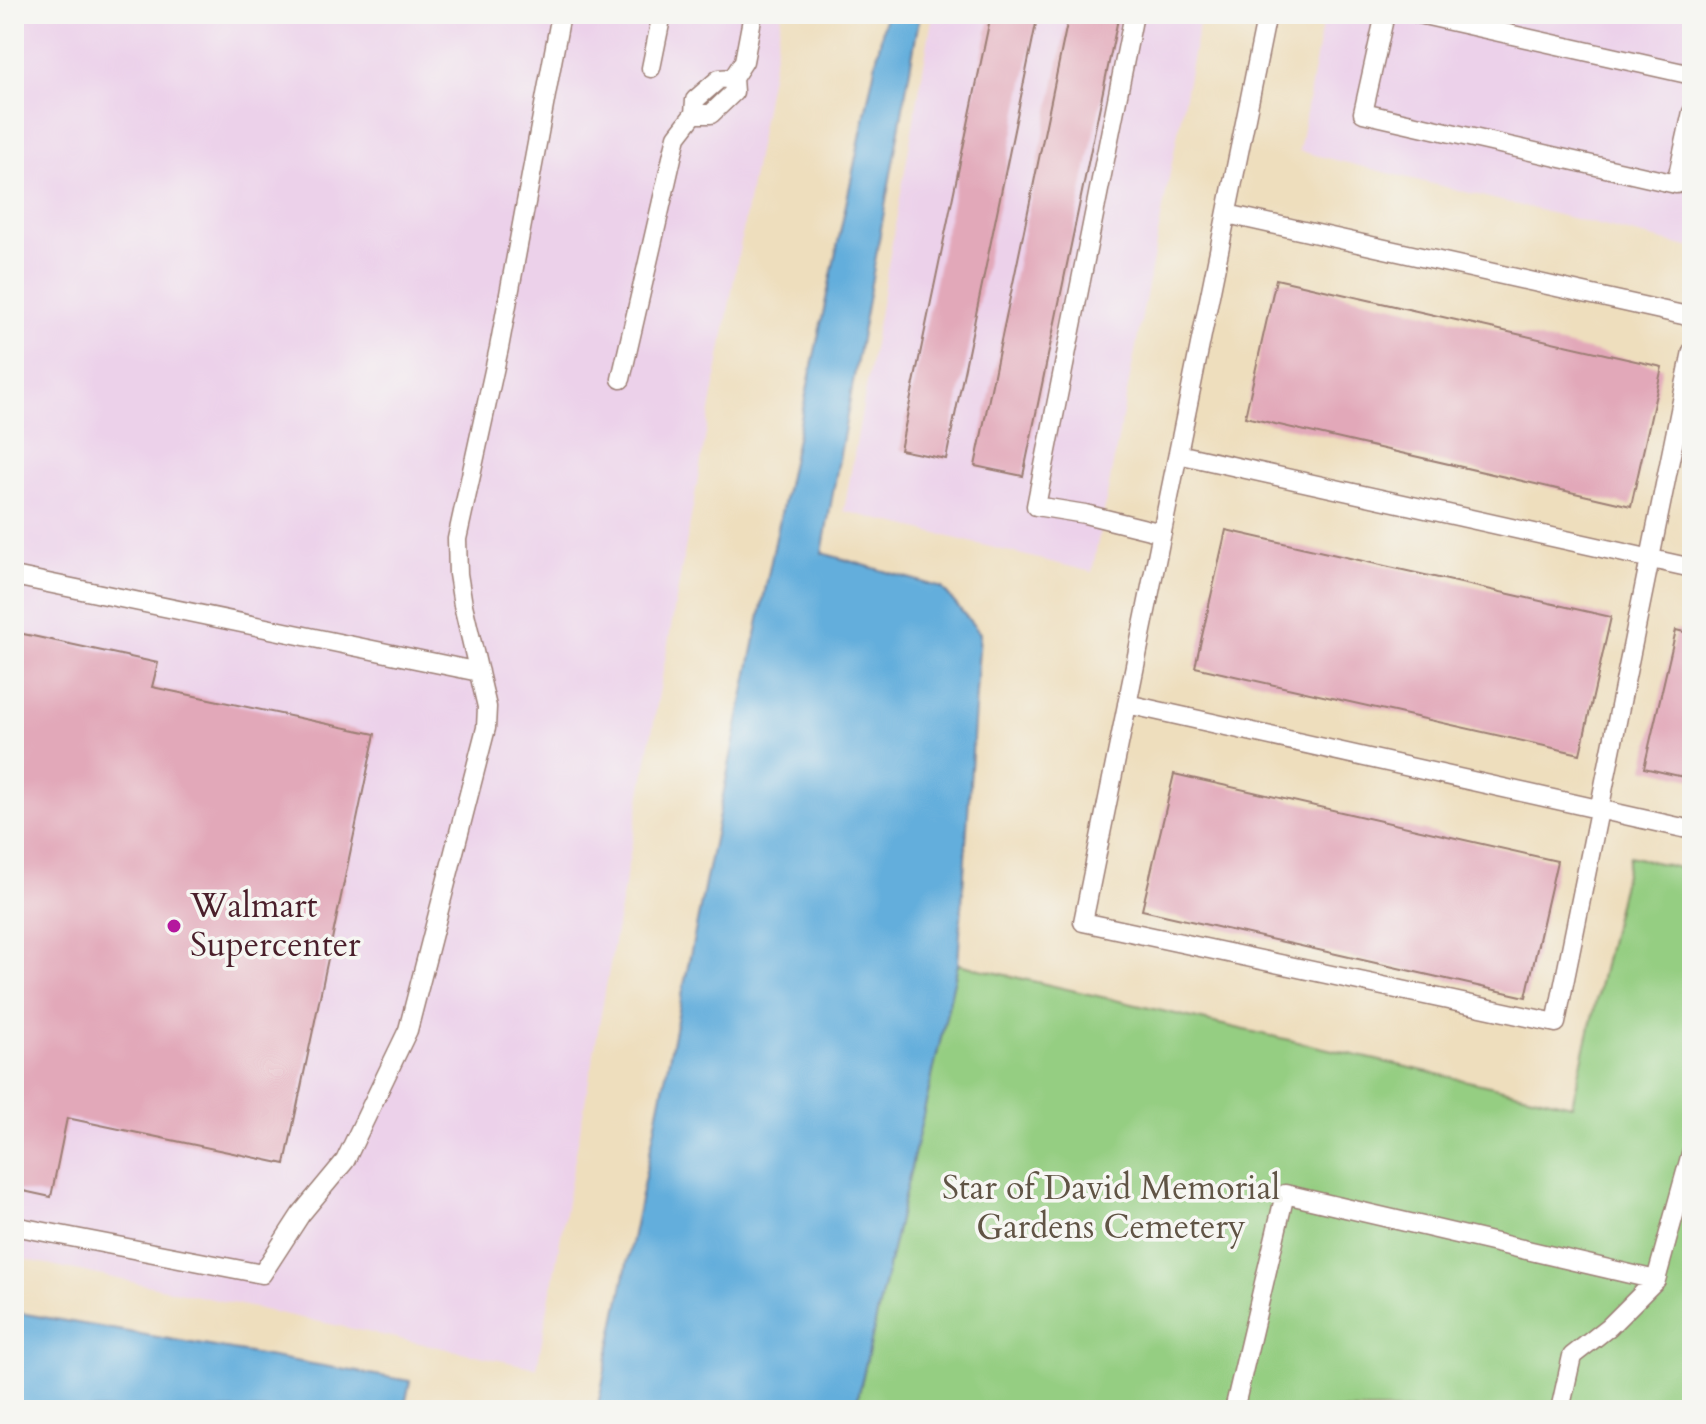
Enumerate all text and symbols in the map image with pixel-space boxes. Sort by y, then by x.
place label: Walmart Supercenter [189,883,361,968]
marker: Walmart Supercenter [165,917,183,935]
park label: Star of David Memorial Gardens Cemetery [942,1165,1280,1250]

